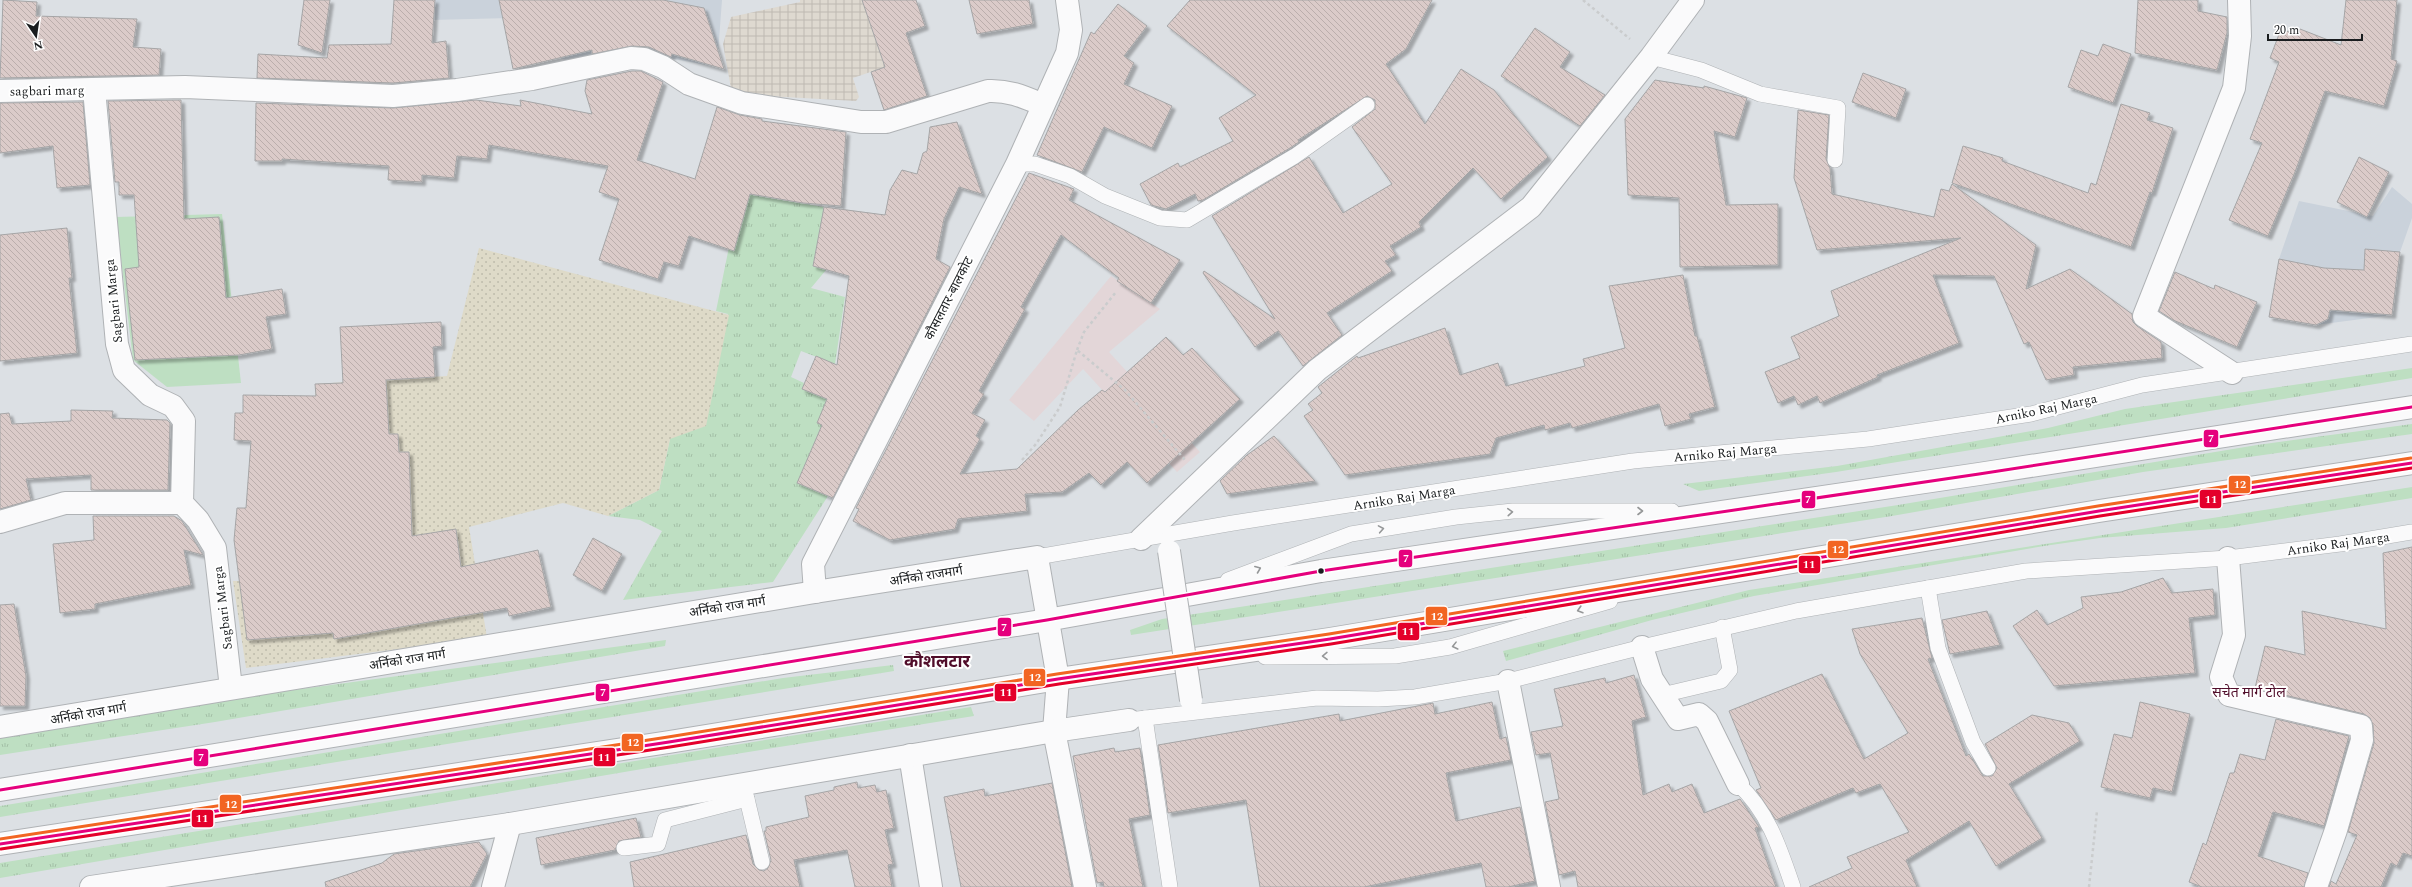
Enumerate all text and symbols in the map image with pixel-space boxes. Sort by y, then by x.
north arrow [16,16,56,56]
scale bar [2268,16,2362,42]
text: 20 m [2274,21,2299,40]
text: N [32,36,44,55]
street label: sagbari marg [9,80,85,102]
street label: कौसलतार-बालकोट [919,253,979,344]
street label: Sagbari Marga [100,257,128,344]
street label: Arniko Raj Marga [1994,388,2100,430]
line badge: 7 [2203,429,2219,448]
text: 7 [2208,430,2214,447]
street label: Arniko Raj Marga [1673,438,1778,467]
line badge: 12 [2228,475,2251,494]
text: 12 [2234,476,2246,493]
street label: Arniko Raj Marga [1351,480,1457,516]
line badge: 11 [2199,489,2222,509]
line badge: 7 [1801,490,1816,509]
text: 7 [1805,491,1811,508]
text: 11 [2205,491,2217,508]
one-way arrow [1507,507,1513,516]
one-way arrow [1637,507,1643,515]
one-way arrow [1378,525,1384,534]
street label: Arniko Raj Marga [2286,527,2391,561]
line badge: 12 [1827,540,1849,559]
text: 12 [1832,541,1844,558]
line badge: 7 [1398,549,1413,568]
text: 7 [1403,550,1409,567]
line badge: 11 [1798,555,1821,574]
text: 11 [1803,556,1815,573]
street label: अर्निको राजमार्ग [888,560,965,592]
street label: Sagbari Marga [208,564,238,651]
one-way arrow [1254,565,1261,573]
unlabelled marker [1316,566,1326,576]
street label: अर्निको राज मार्ग [687,591,768,623]
one-way arrow [1576,605,1583,614]
line badge: 12 [1425,606,1448,626]
text: 12 [1431,608,1443,625]
line badge: 7 [997,617,1012,637]
text: 7 [1001,619,1007,636]
line badge: 11 [1397,622,1420,641]
text: 11 [1402,623,1414,640]
one-way arrow [1451,641,1458,650]
street label: अर्निको राज मार्ग [367,644,448,676]
district label: कौशलटार [904,649,971,675]
one-way arrow [1322,652,1328,660]
line badge: 12 [1023,668,1046,687]
text: 12 [1029,669,1041,686]
district label: सचेत मार्ग टोल [2212,682,2286,703]
line badge: 7 [595,683,610,702]
line badge: 11 [994,683,1017,702]
text: 7 [600,684,606,701]
text: 11 [1000,684,1012,701]
street label: अर्निको राज मार्ग [48,697,129,731]
line badge: 12 [621,733,644,752]
text: 12 [627,734,639,751]
line badge: 11 [593,747,616,767]
line badge: 7 [193,748,209,767]
text: 7 [198,749,204,766]
text: 11 [598,749,610,766]
line badge: 12 [219,794,242,813]
text: 12 [225,796,237,813]
line badge: 11 [191,809,214,828]
text: 11 [196,810,208,827]

